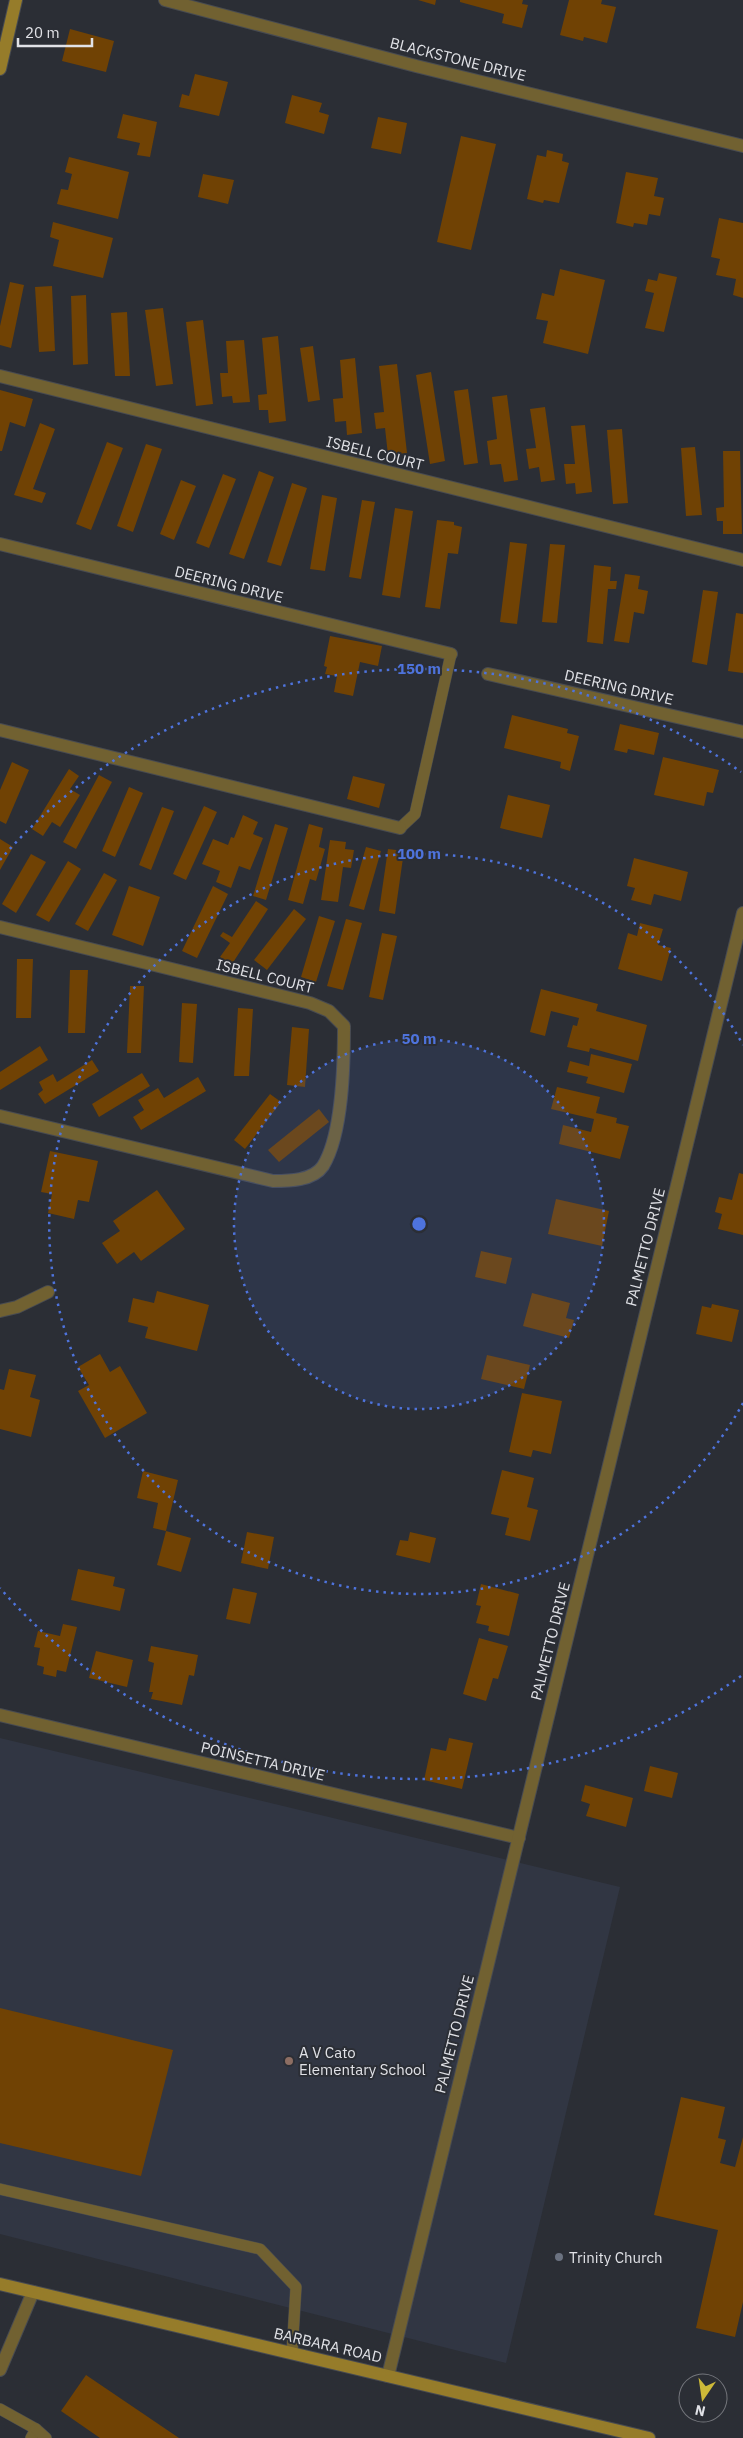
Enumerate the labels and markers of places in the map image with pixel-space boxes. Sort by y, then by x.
centre of rings [410,1215,428,1233]
place label: A V Cato Elementary School [299,2043,426,2079]
marker: A V Cato Elementary School [283,2055,295,2067]
place label: Trinity Church [569,2248,663,2267]
marker: Trinity Church [553,2251,565,2263]

